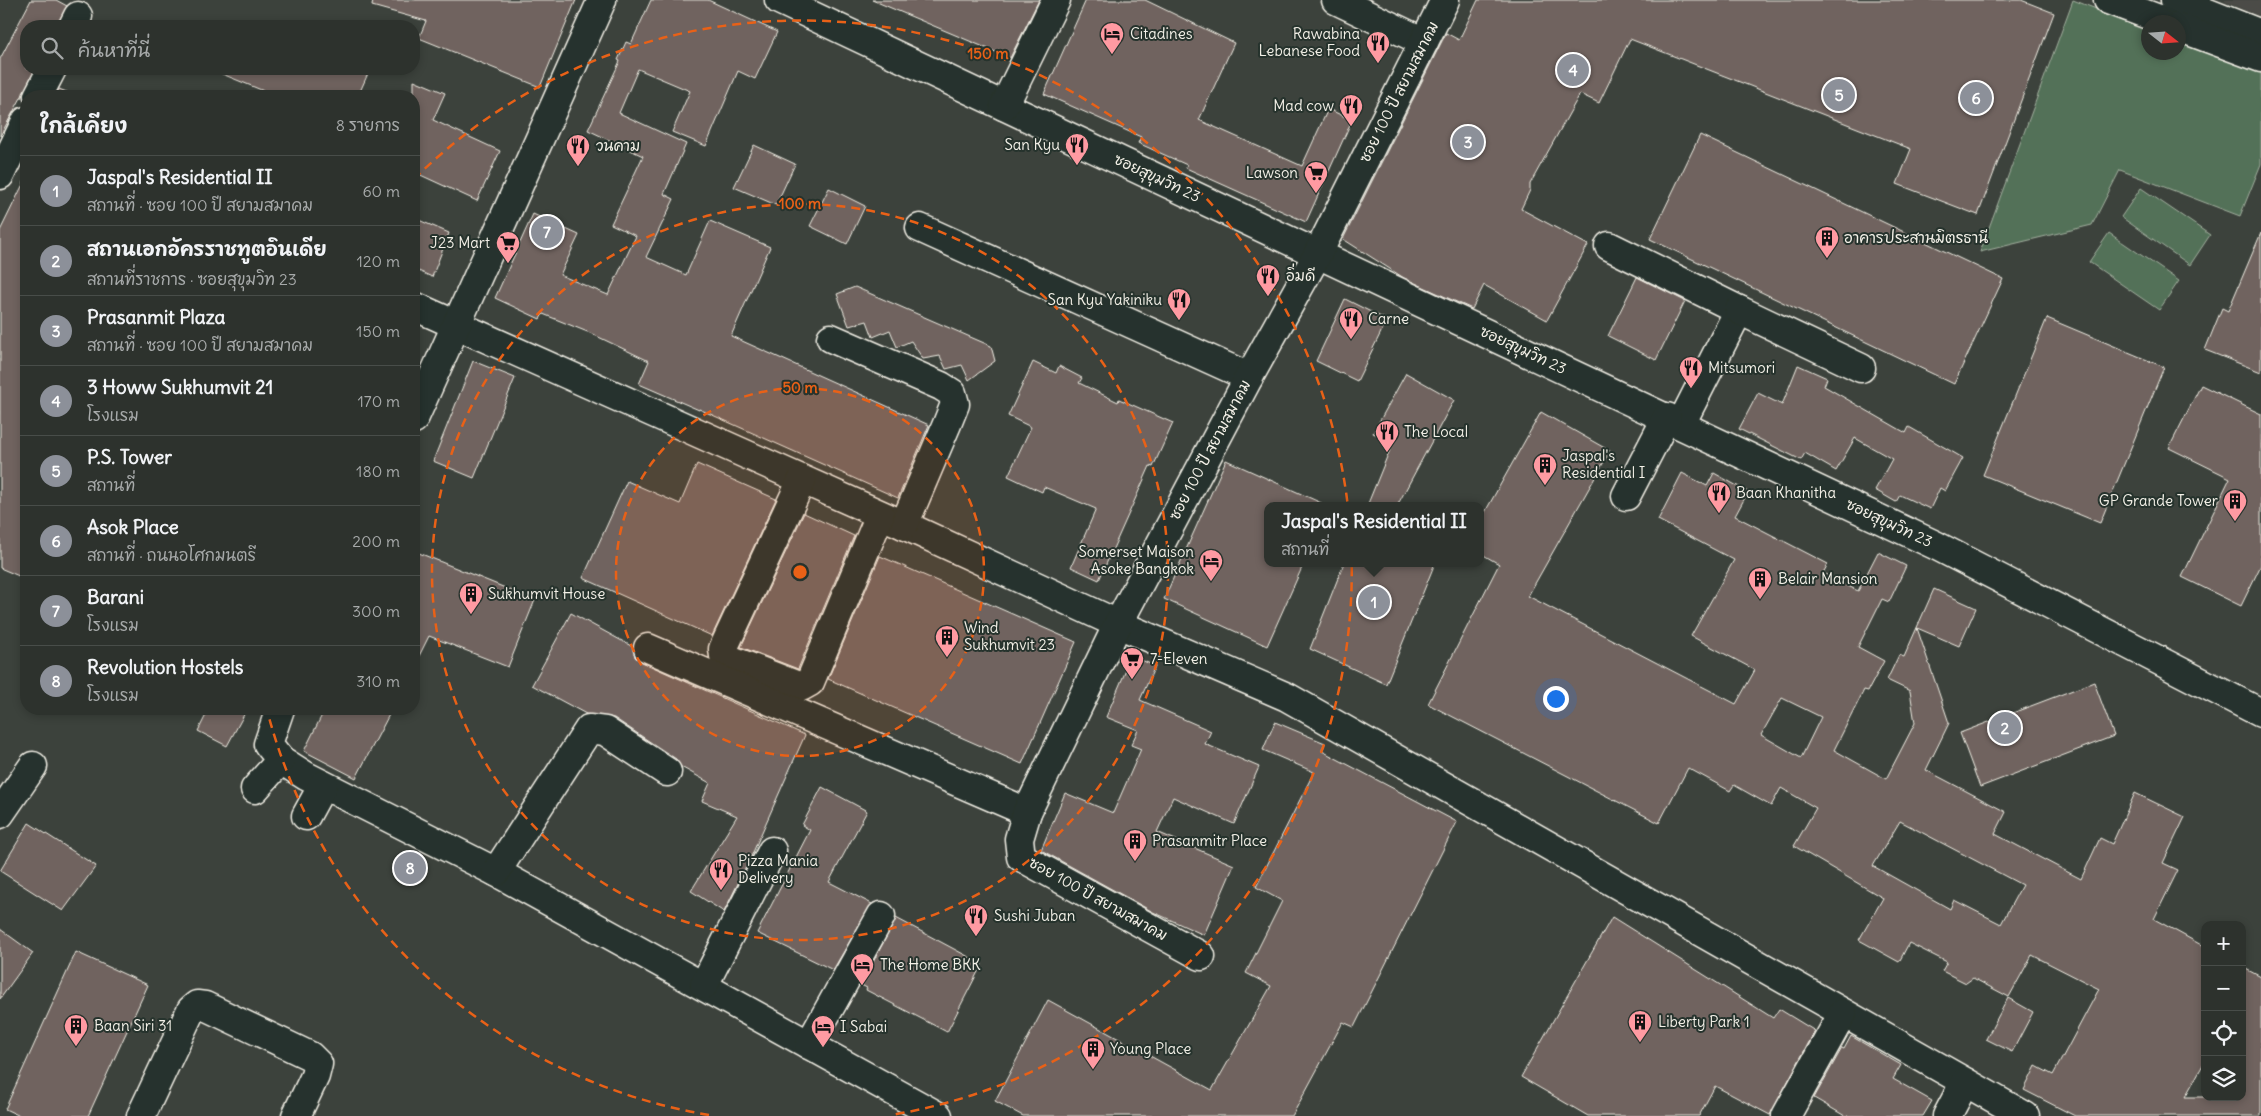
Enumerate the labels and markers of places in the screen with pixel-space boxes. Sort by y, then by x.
hotel icon: Citadines [1099,21,1125,55]
place label: Citadines [1130,24,1193,43]
place label: Rawabina Lebanese Food [1259,24,1360,60]
restaurant icon: Rawabina Lebanese Food [1365,30,1391,64]
pin: 4 [1557,51,1589,89]
pin: 5 [1823,76,1855,114]
pin: 6 [1960,79,1992,117]
restaurant icon: Mad cow [1338,93,1364,127]
place label: Mad cow [1273,96,1334,115]
pin: 3 [1452,123,1484,161]
restaurant icon: San Kyu [1064,132,1090,166]
restaurant icon: วนคาม [565,133,591,167]
place label: San Kyu [1004,135,1060,154]
place label: วนคาม [596,136,640,155]
supermarket icon: Lawson [1303,160,1329,194]
place label: Lawson [1246,163,1298,182]
pin: 7 [531,213,563,251]
building icon: อาคารประสานมิตรธานี [1814,225,1840,259]
place label: อาคารประสานมิตรธานี [1844,228,1988,247]
supermarket icon: J23 Mart [495,230,521,264]
place label: J23 Mart [430,233,490,252]
restaurant icon: อิ่มดี [1255,263,1281,297]
place label: อิ่มดี [1286,263,1315,285]
restaurant icon: San Kyu Yakiniku [1166,287,1192,321]
place label: San Kyu Yakiniku [1048,290,1162,309]
restaurant icon: Carne [1338,306,1364,340]
place label: Carne [1368,309,1409,328]
restaurant icon: Mitsumori [1678,355,1704,389]
place label: Mitsumori [1708,358,1775,377]
restaurant icon: The Local [1374,419,1400,453]
place label: The Local [1404,422,1468,441]
place label: Jaspal's Residential I [1562,446,1645,482]
building icon: Jaspal's Residential I [1532,452,1558,486]
restaurant icon: Baan Khanitha [1706,480,1732,514]
place label: Baan Khanitha [1736,483,1836,502]
building icon: GP Grande Tower [2222,488,2248,522]
place label: GP Grande Tower [2099,491,2218,510]
place label: Somerset Maison Asoke Bangkok [1078,542,1194,578]
hotel icon: Somerset Maison Asoke Bangkok [1198,548,1224,582]
centre of rings [791,563,809,581]
building icon: Belair Mansion [1747,566,1773,600]
place label: Belair Mansion [1778,569,1878,588]
building icon: Sukhumvit House [458,581,484,615]
pin: 1 [1358,583,1390,621]
place label: Sukhumvit House [488,584,605,603]
place label: Wind Sukhumvit 23 [964,618,1055,654]
building icon: Wind Sukhumvit 23 [934,624,960,658]
supermarket icon: 7-Eleven [1119,646,1145,680]
place label: 7-Eleven [1150,649,1208,668]
pin: 2 [1989,709,2021,747]
building icon: Prasanmitr Place [1122,828,1148,862]
place label: Prasanmitr Place [1152,831,1267,850]
pin: 8 [394,849,426,887]
place label: Pizza Mania Delivery [738,851,818,887]
restaurant icon: Pizza Mania Delivery [708,857,734,891]
restaurant icon: Sushi Juban [963,903,989,937]
place label: Sushi Juban [994,906,1076,925]
hotel icon: The Home BKK [849,952,875,986]
place label: The Home BKK [880,955,981,974]
building icon: Liberty Park 1 [1627,1009,1653,1043]
place label: Liberty Park 1 [1658,1012,1750,1031]
building icon: Baan Siri 31 [63,1013,89,1047]
hotel icon: I Sabai [810,1014,836,1048]
place label: Baan Siri 31 [94,1016,172,1035]
place label: I Sabai [840,1017,887,1036]
building icon: Young Place [1080,1036,1106,1070]
place label: Young Place [1110,1039,1191,1058]

